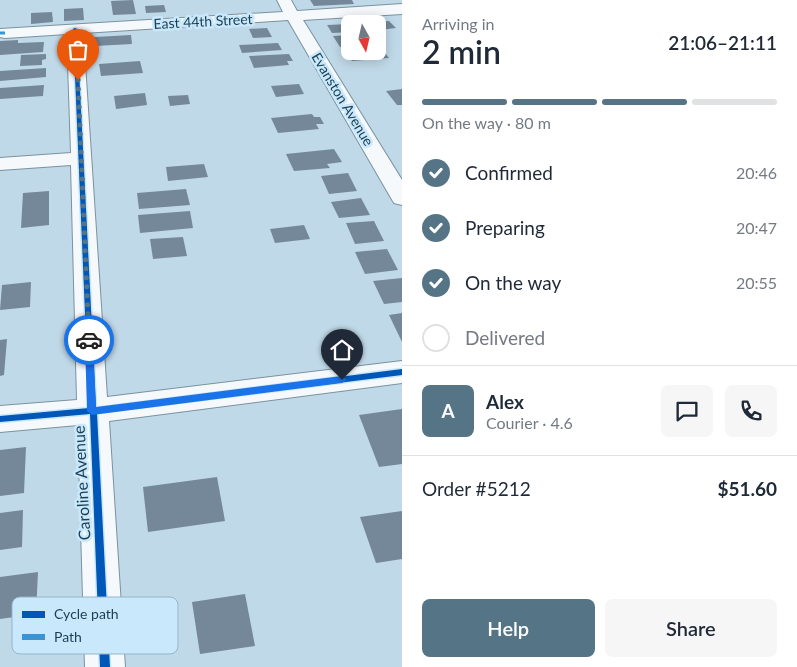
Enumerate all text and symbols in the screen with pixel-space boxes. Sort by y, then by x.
street label: East 44th Street [153,10,253,32]
text: Arriving in [422,14,495,33]
north arrow [341,15,386,60]
map controls [341,15,386,60]
pin [57,29,99,80]
text: 21:06–21:11 [668,31,777,54]
text: 2 min [422,32,501,71]
icon: bag [64,36,92,64]
street label: Evanston Avenue [308,49,378,149]
text: On the way · 80 m [422,113,551,132]
icon: check [422,159,450,187]
text: Confirmed [465,161,553,184]
text: 20:46 [736,163,777,182]
icon: check [422,214,450,242]
text: Preparing [465,216,545,239]
text: 20:47 [736,218,777,237]
icon: check [422,269,450,297]
text: On the way [465,271,561,294]
text: 20:55 [736,273,777,292]
courier [64,315,114,365]
icon: car [75,326,103,354]
text: Delivered [465,326,545,349]
pin [321,329,363,380]
icon: home [328,336,356,364]
button: chat [661,385,713,437]
button: phone [725,385,777,437]
text: Alex [486,390,524,413]
text: A [441,399,455,422]
text: Courier · 4.6 [486,413,573,432]
street label: Caroline Avenue [69,425,93,541]
text: Order #5212 [422,477,531,500]
text: $51.60 [717,477,777,500]
legend [12,597,178,654]
button: Help [422,599,595,657]
button: Share [605,599,777,657]
text: Cycle path [54,605,119,622]
text: Path [54,628,82,645]

